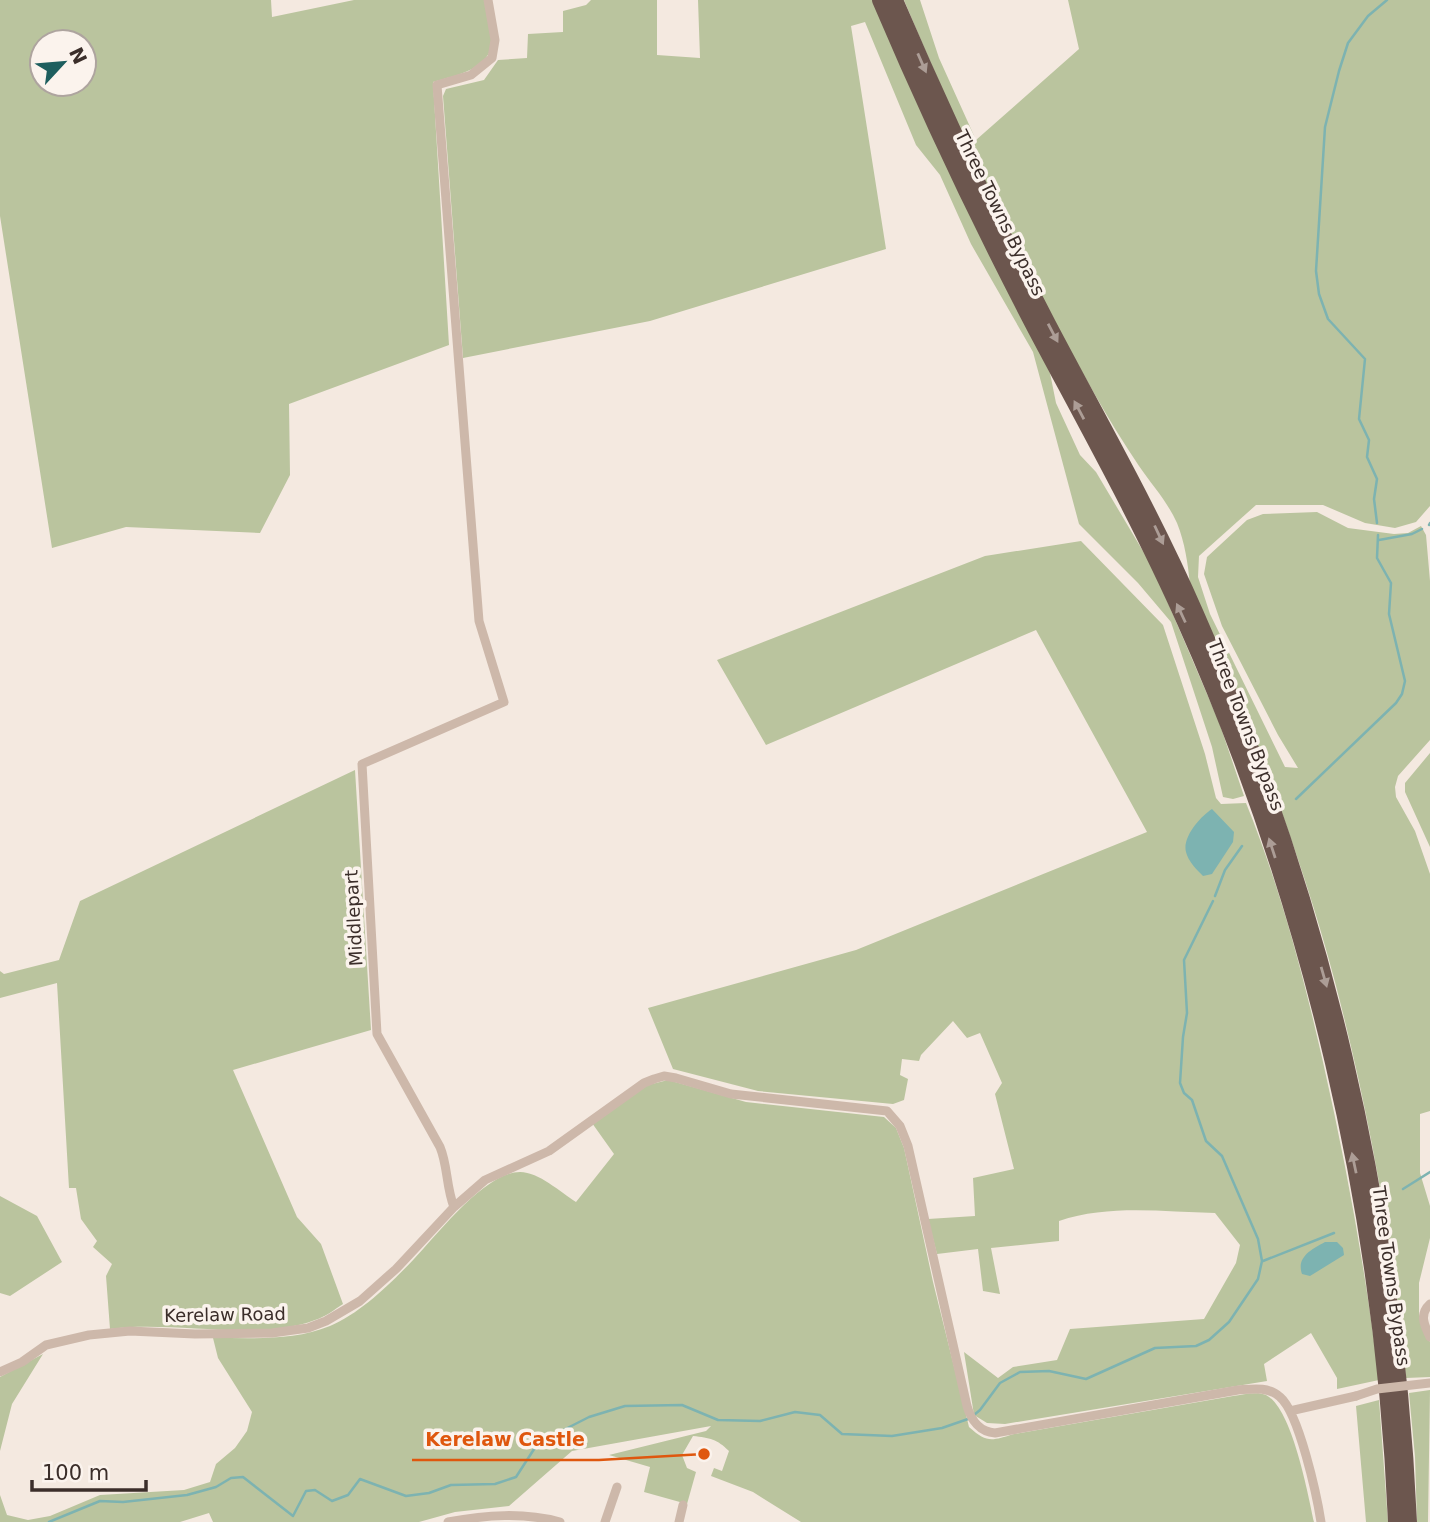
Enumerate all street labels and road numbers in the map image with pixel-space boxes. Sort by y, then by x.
street label: Three Towns Bypass [951,126,1050,299]
street label: Three Towns Bypass [1204,635,1289,813]
street label: Middlepart [340,869,367,967]
street label: Three Towns Bypass [1368,1184,1415,1367]
street label: Kerelaw Road [164,1303,286,1326]

